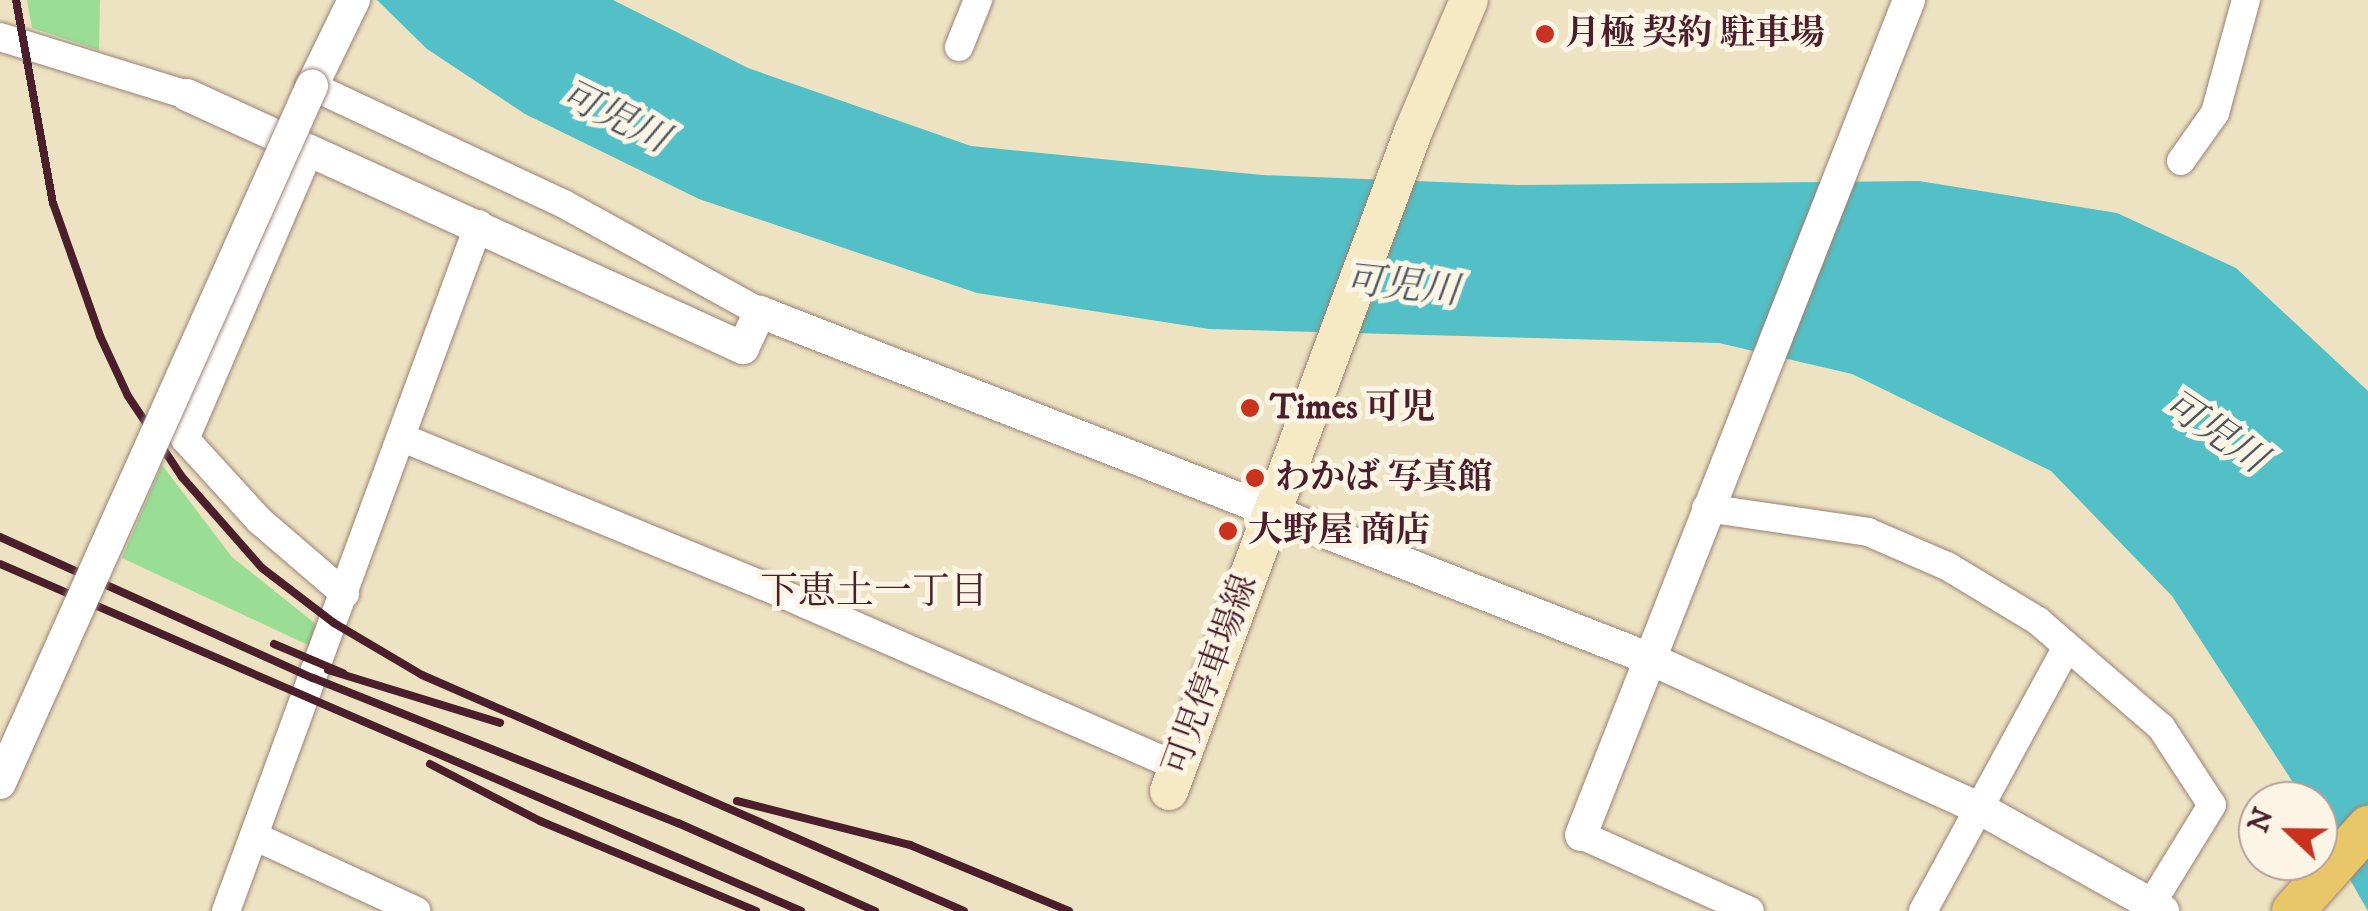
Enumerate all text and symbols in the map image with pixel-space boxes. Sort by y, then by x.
place label: 月極 契約 駐車場 [1565,13,1825,55]
marker: 月極 契約 駐車場 [1534,23,1556,45]
water label: 可児川 [553,73,675,163]
water label: 可児川 [1343,258,1461,316]
water label: 可児川 [2154,382,2274,484]
place label: Times 可児 [1270,387,1435,429]
marker: Times 可児 [1239,397,1261,419]
place label: わかば 写真館 [1275,457,1493,499]
marker: わかば 写真館 [1244,467,1266,489]
place label: 大野屋 商店 [1248,510,1431,552]
marker: 大野屋 商店 [1217,520,1239,542]
street label: 可児停車場線 [1155,569,1267,781]
district label: 下恵土一丁目 [760,570,988,616]
north arrow [2238,781,2338,881]
text: N [2241,803,2282,838]

